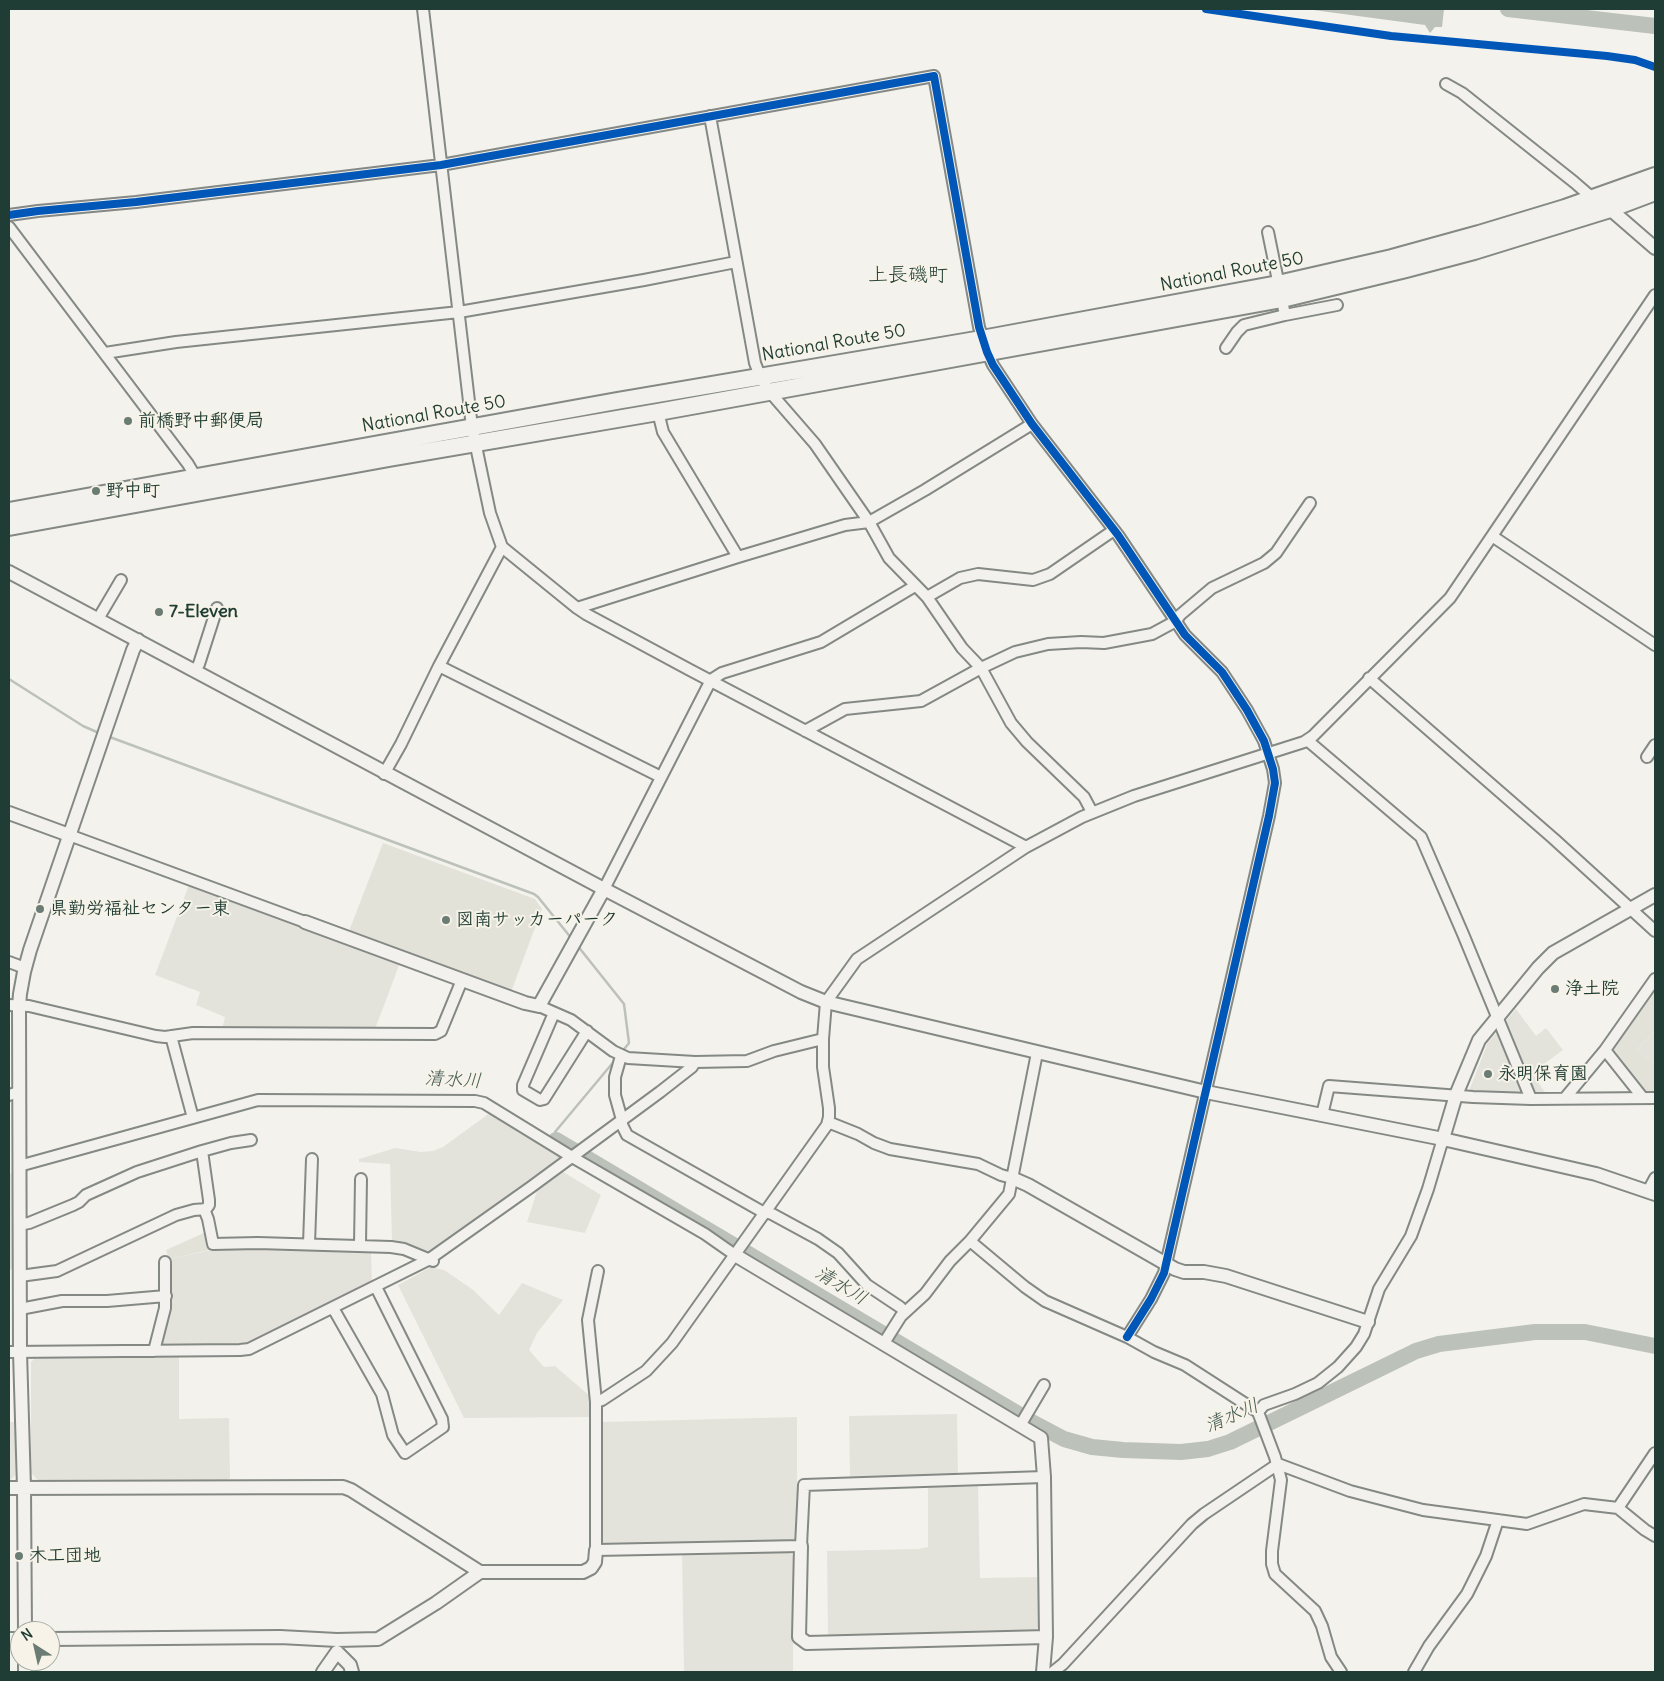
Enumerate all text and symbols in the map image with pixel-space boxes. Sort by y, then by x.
street label: National Route 50 [1158,247,1306,297]
district label: 上長磯町 [868,263,948,287]
street label: National Route 50 [760,320,908,366]
street label: National Route 50 [360,391,508,437]
place label: 前橋野中郵便局 [138,410,264,432]
marker: 前橋野中郵便局 [122,415,134,427]
place label: 野中町 [106,480,160,502]
marker: 野中町 [90,485,102,497]
place label: 7-Eleven [169,601,238,623]
marker: 7-Eleven [153,606,165,618]
place label: 県勤労福祉センター東 [50,898,230,920]
marker: 県勤労福祉センター東 [34,903,46,915]
place label: 図南サッカーパーク [456,909,618,931]
marker: 図南サッカーパーク [440,914,452,926]
place label: 浄土院 [1565,978,1619,1000]
marker: 浄土院 [1549,983,1561,995]
place label: 永明保育園 [1498,1063,1588,1085]
water label: 清水川 [424,1067,482,1093]
marker: 永明保育園 [1482,1068,1494,1080]
water label: 清水川 [811,1262,871,1310]
water label: 清水川 [1201,1394,1263,1438]
place label: 木工団地 [29,1545,101,1567]
marker: 木工団地 [13,1550,25,1562]
north arrow [10,1621,60,1671]
text: N [18,1624,36,1645]

